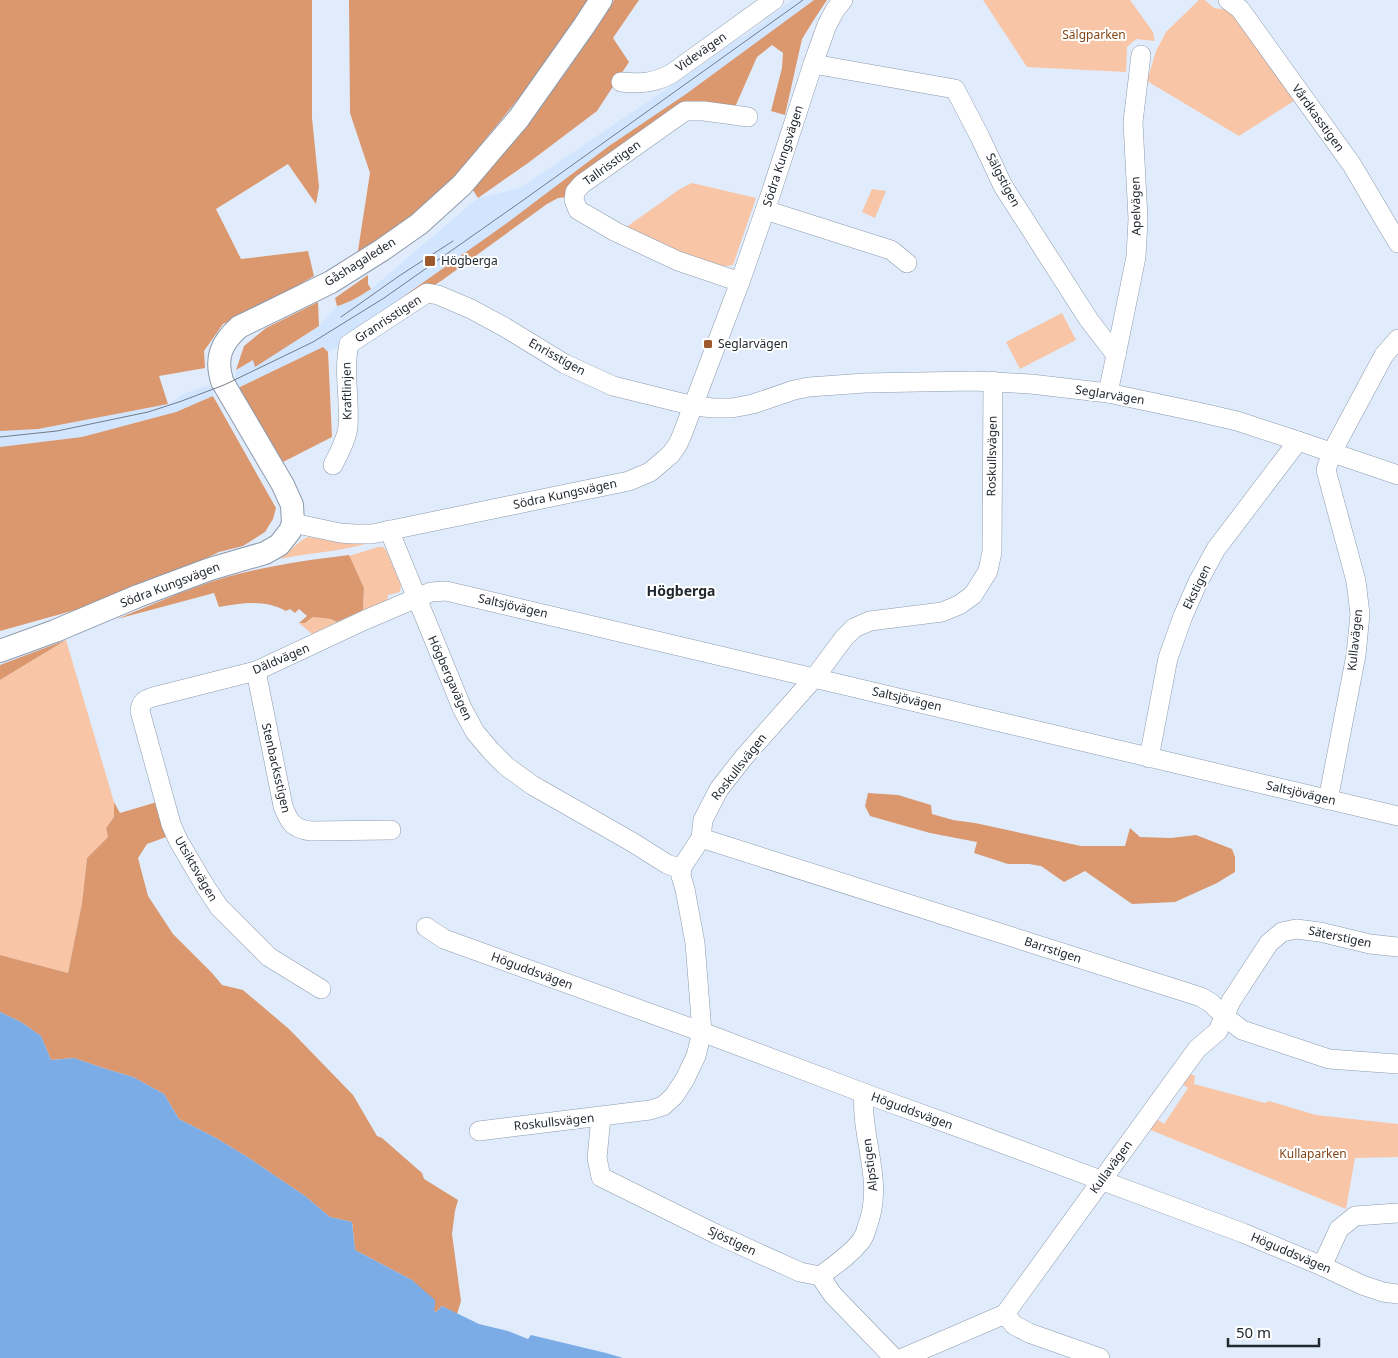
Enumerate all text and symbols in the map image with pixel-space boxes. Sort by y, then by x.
park label: Sälgparken [1062,26,1126,43]
street label: Videvägen [672,28,730,75]
street label: Vårdkasstigen [1288,81,1349,155]
street label: Södra Kungsvägen [758,103,807,209]
street label: Tallrisstigen [580,136,644,189]
street label: Sälgstigen [982,150,1025,210]
street label: Apelvägen [1126,176,1145,236]
street label: Gåshagaleden [321,233,399,290]
place label: Högberga [441,252,498,269]
marker: Högberga [423,254,437,268]
street label: Granrisstigen [351,291,424,346]
street label: Enrisstigen [526,334,589,379]
place label: Seglarvägen [718,335,788,352]
marker: Seglarvägen [702,338,714,350]
street label: Kraftlinjen [337,362,356,420]
street label: Seglarvägen [1074,381,1146,408]
street label: Roskullsvägen [982,416,1001,496]
street label: Södra Kungsvägen [511,474,618,513]
street label: Södra Kungsvägen [117,558,222,611]
street label: Ekstigen [1178,562,1215,612]
district label: Högberga [647,581,715,600]
street label: Saltsjövägen [477,589,550,622]
street label: Kullavägen [1343,608,1366,672]
street label: Högbergavägen [424,633,477,723]
street label: Däldvägen [250,639,312,678]
street label: Saltsjövägen [871,682,944,715]
street label: Stenbacksstigen [258,721,295,815]
street label: Roskullsvägen [707,730,770,804]
street label: Saltsjövägen [1265,776,1338,809]
street label: Utsiktsvägen [171,833,222,905]
street label: Säterstigen [1307,922,1373,951]
street label: Barrstigen [1022,932,1084,967]
street label: Höguddsvägen [489,948,575,993]
street label: Höguddsvägen [869,1088,955,1133]
street label: Roskullsvägen [513,1109,595,1134]
street label: Kullavägen [1085,1137,1136,1197]
street label: Alpstigen [858,1138,881,1192]
park label: Kullaparken [1279,1145,1347,1162]
street label: Sjöstigen [705,1222,759,1259]
street label: Höguddsvägen [1248,1228,1334,1277]
scale bar [1228,1316,1319,1348]
text: 50 m [1236,1322,1271,1342]

